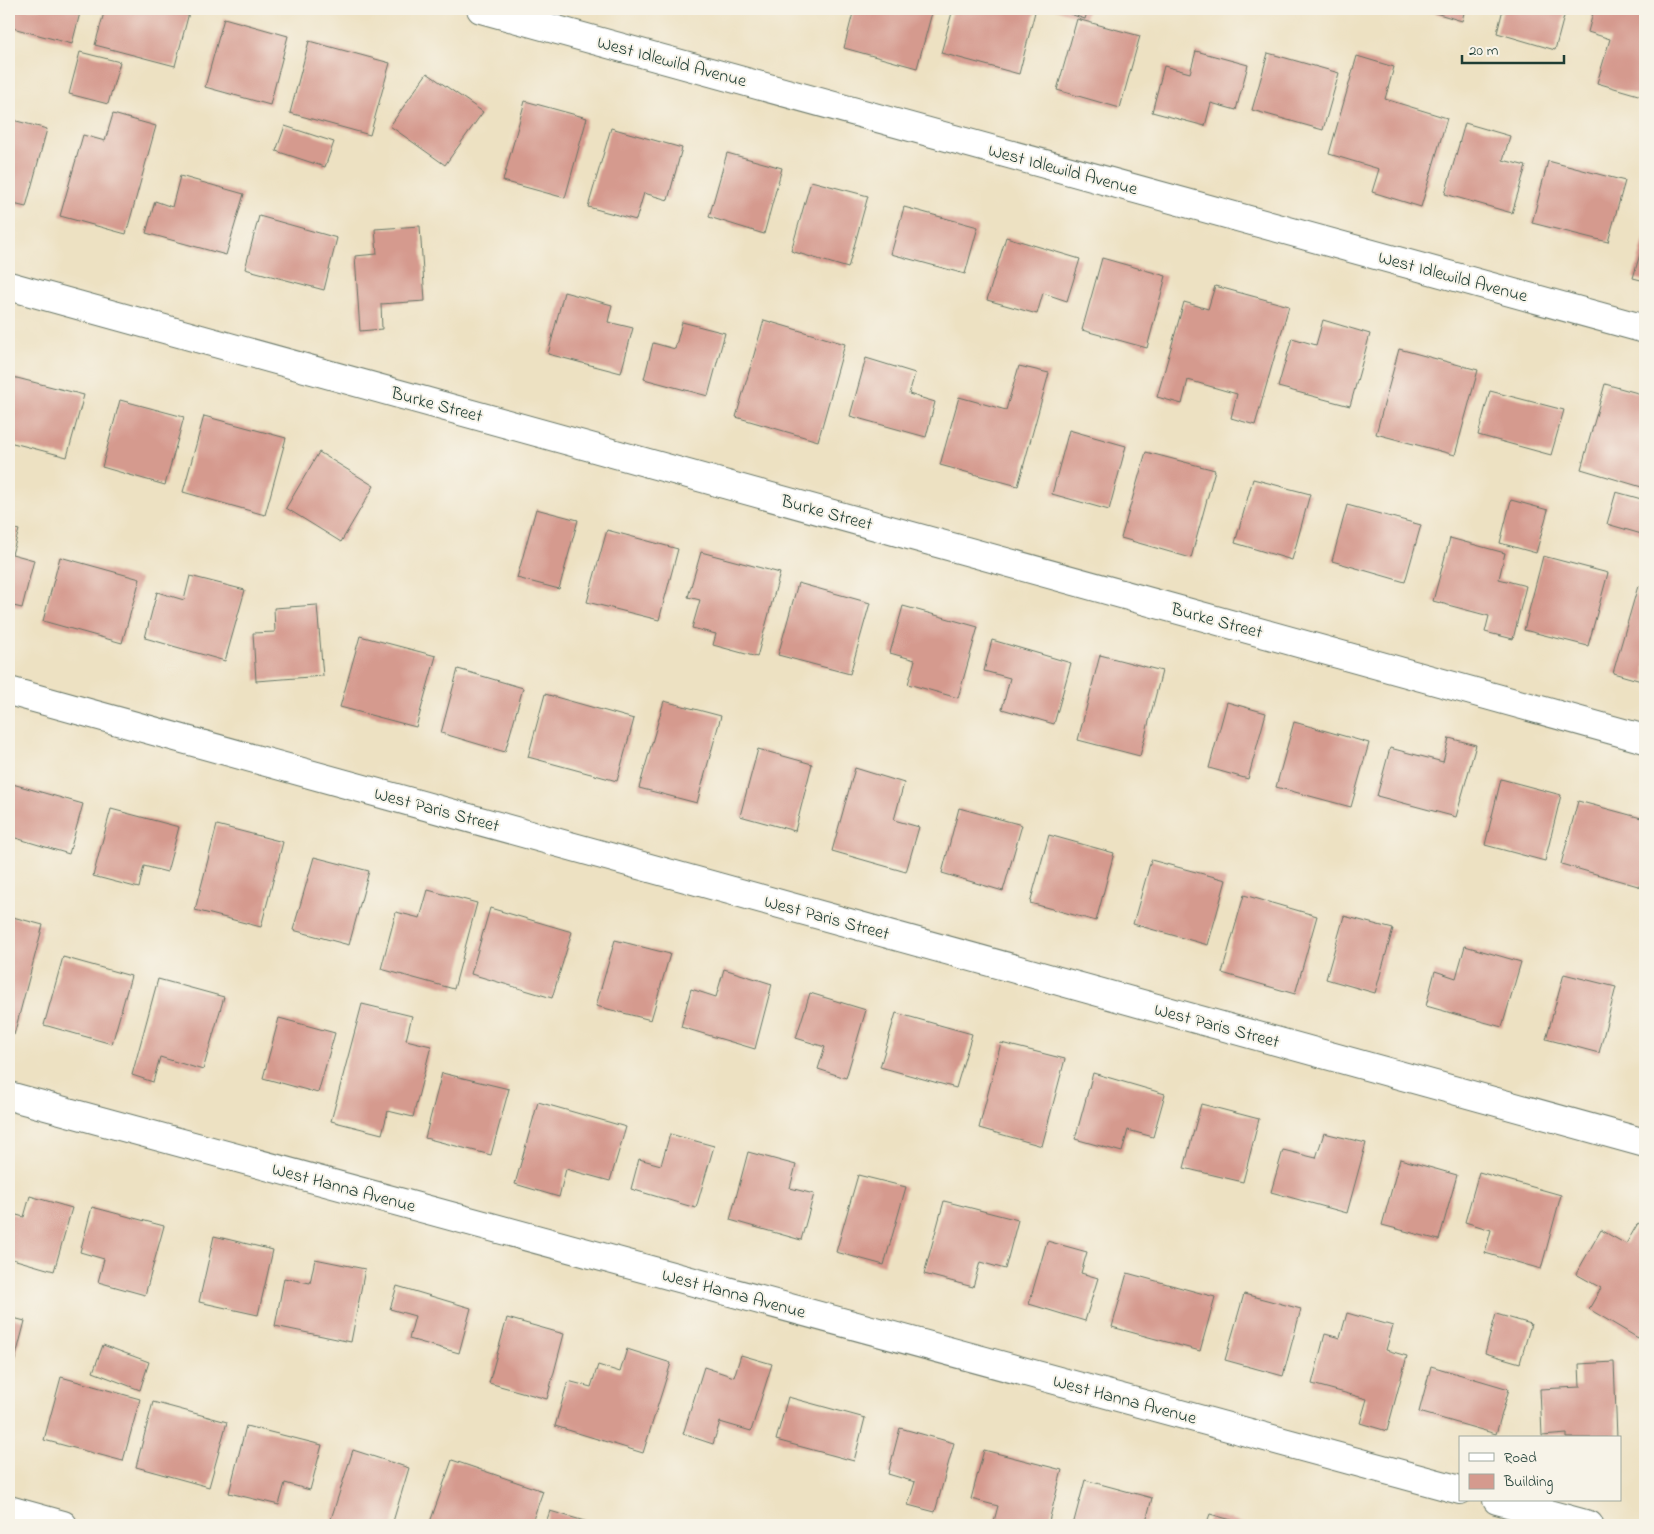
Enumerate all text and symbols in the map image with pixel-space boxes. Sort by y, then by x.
street label: West Idlewild Avenue [594,30,750,96]
scale bar [1462,32,1564,64]
text: 20 m [1469,40,1499,62]
street label: West Idlewild Avenue [985,138,1141,204]
street label: West Idlewild Avenue [1375,245,1531,311]
street label: Burke Street [387,381,485,431]
street label: Burke Street [777,489,875,539]
street label: Burke Street [1167,597,1265,647]
street label: West Paris Street [371,782,502,840]
street label: West Paris Street [761,890,892,948]
street label: West Paris Street [1151,998,1282,1056]
street label: West Hanna Avenue [269,1157,419,1221]
street label: West Hanna Avenue [659,1263,809,1327]
street label: West Hanna Avenue [1050,1369,1200,1433]
legend [1459,1436,1622,1502]
text: Road [1504,1447,1537,1469]
text: Building [1503,1471,1553,1494]

